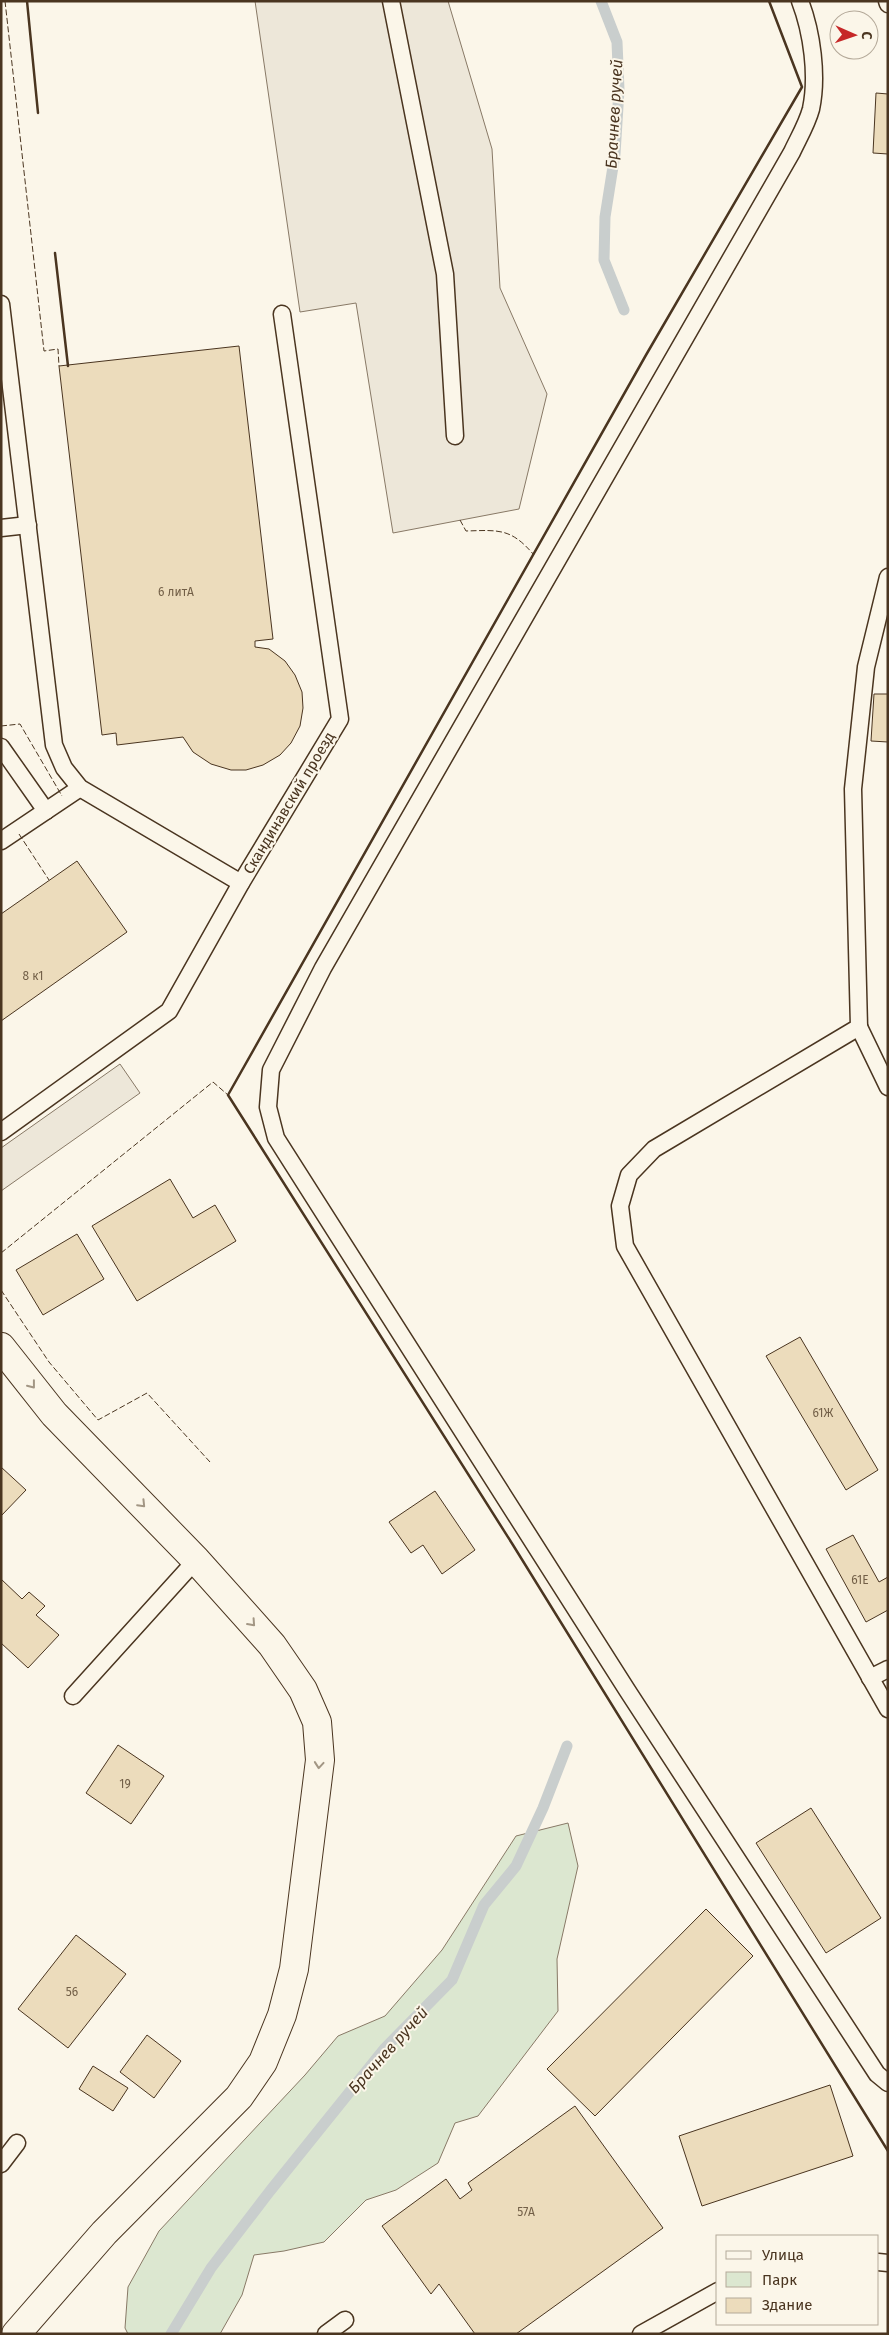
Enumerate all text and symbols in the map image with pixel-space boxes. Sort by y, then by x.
north arrow [829,10,879,60]
text: С [858,31,875,40]
water label: Брачнев ручей [602,59,626,169]
house number: 6 литА [158,585,194,599]
street label: Скандинавский проезд [239,729,339,877]
house number: 8 к1 [22,969,44,983]
one-way arrow [26,1379,34,1388]
house number: 61Ж [813,1406,834,1420]
one-way arrow [136,1498,145,1507]
house number: 61Е [851,1573,869,1587]
one-way arrow [247,1618,256,1627]
one-way arrow [314,1762,325,1770]
house number: 19 [119,1777,131,1791]
house number: 56 [66,1985,78,1999]
water label: Брачнев ручей [344,2003,432,2097]
house number: 57А [517,2205,535,2219]
legend [716,2235,879,2325]
text: Улица [762,2246,804,2264]
text: Парк [762,2271,797,2289]
text: Здание [762,2296,812,2314]

